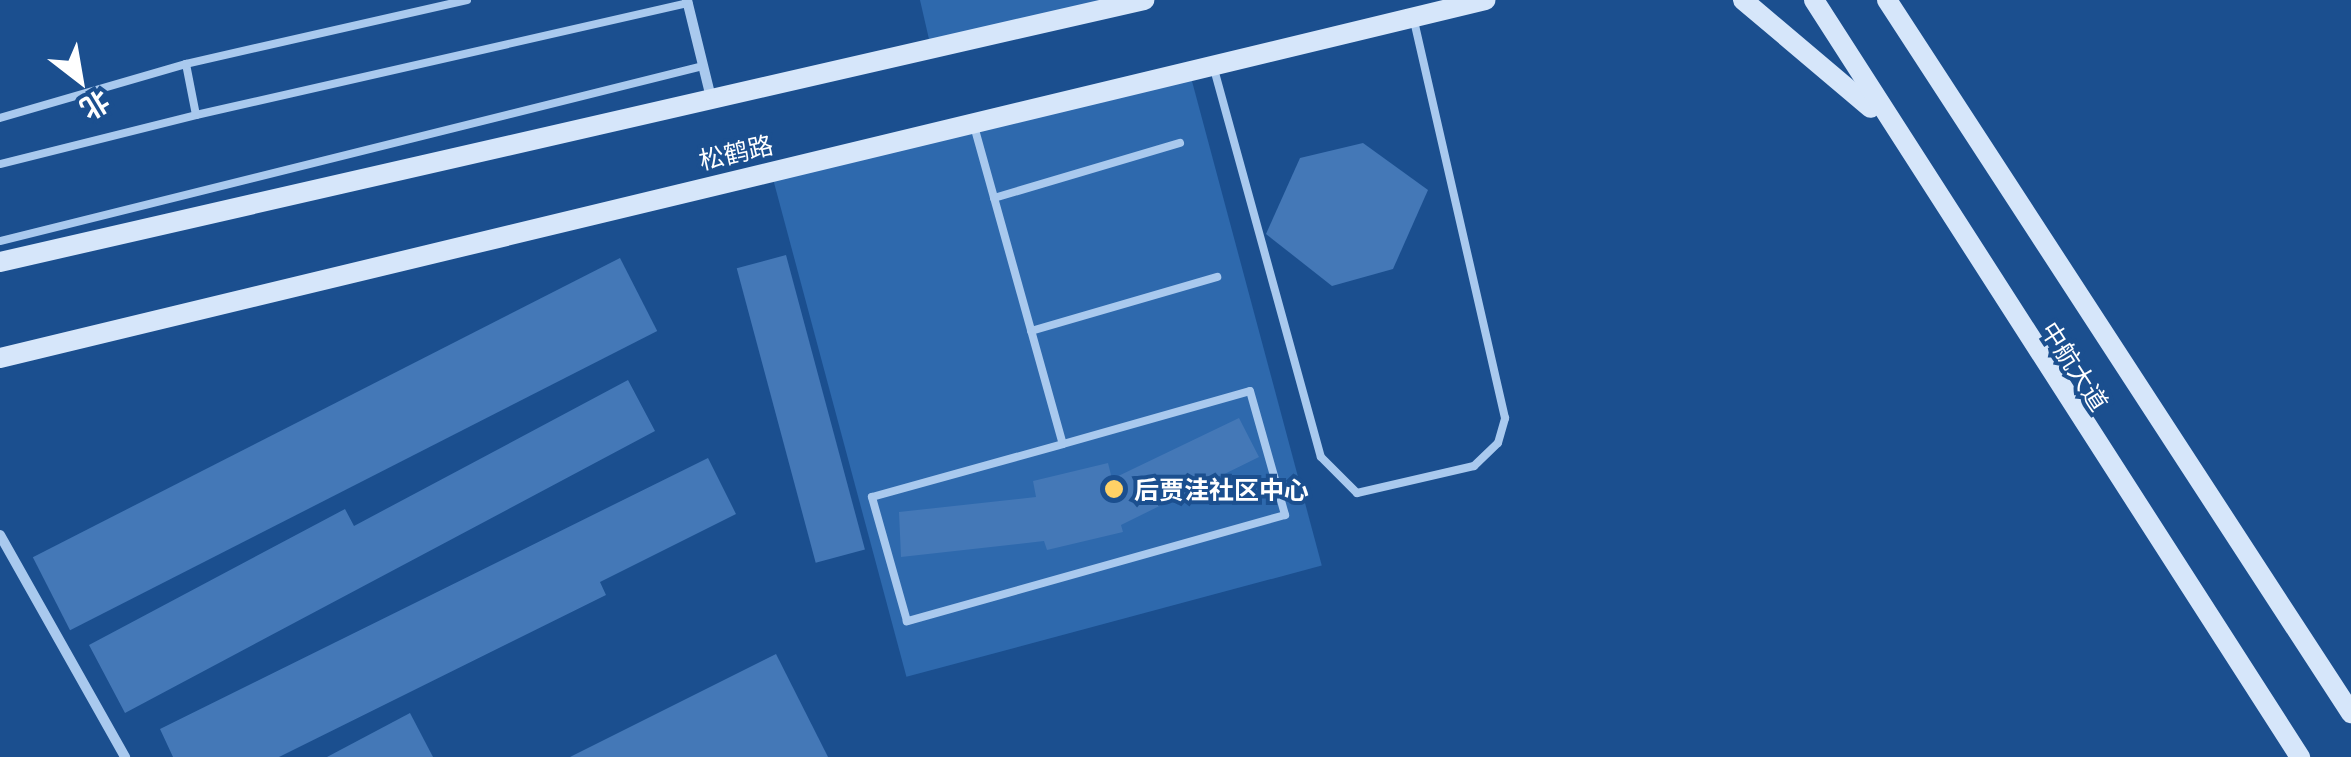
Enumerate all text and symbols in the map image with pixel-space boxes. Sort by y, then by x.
north arrow [30,30,130,130]
text: 北 [75,84,116,127]
street label: 松鹤路 [696,129,776,175]
street label: 中航大道 [2035,316,2115,416]
place label: 后贾洼社区中心 [1134,474,1309,504]
marker: 后贾洼社区中心 [1103,478,1125,500]

